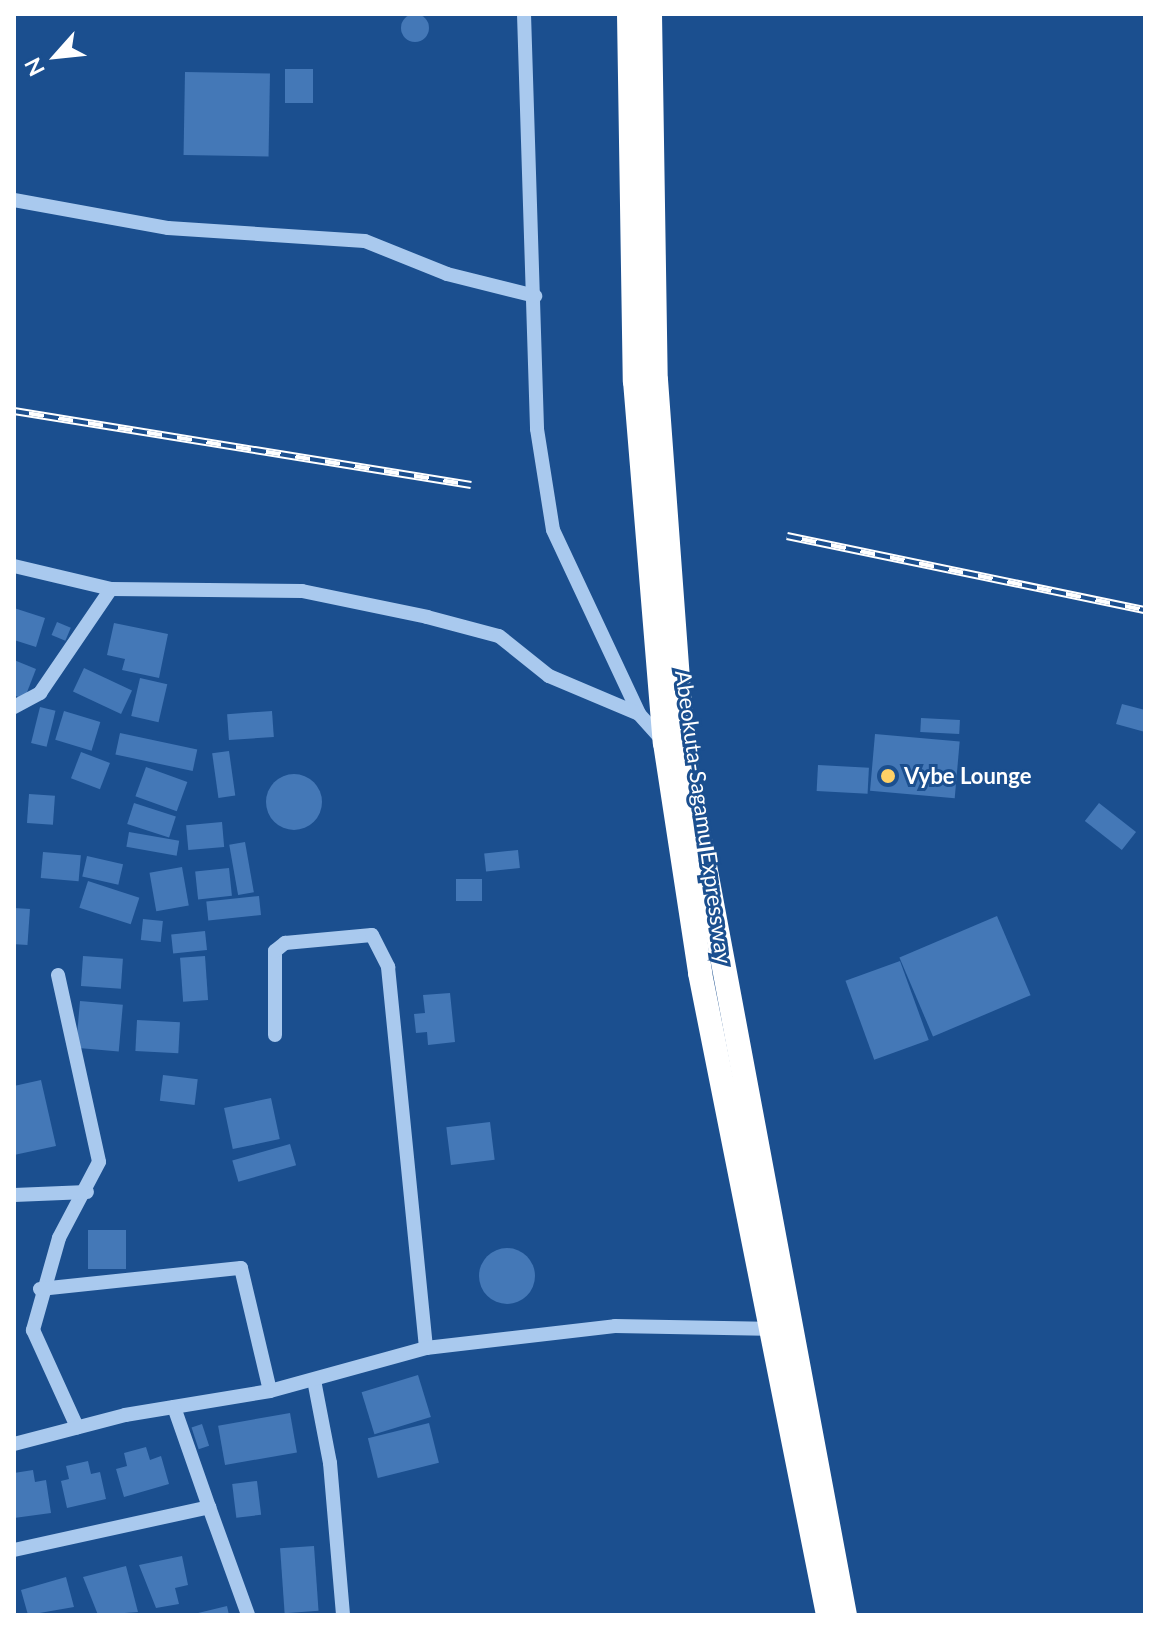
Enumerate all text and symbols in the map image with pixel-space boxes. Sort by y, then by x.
north arrow [16,16,96,96]
text: N [18,53,50,81]
street label: Abeokuta-Sagamu Expressway [670,669,738,965]
place label: Vybe Lounge [904,763,1031,789]
marker: Vybe Lounge [879,767,897,785]

